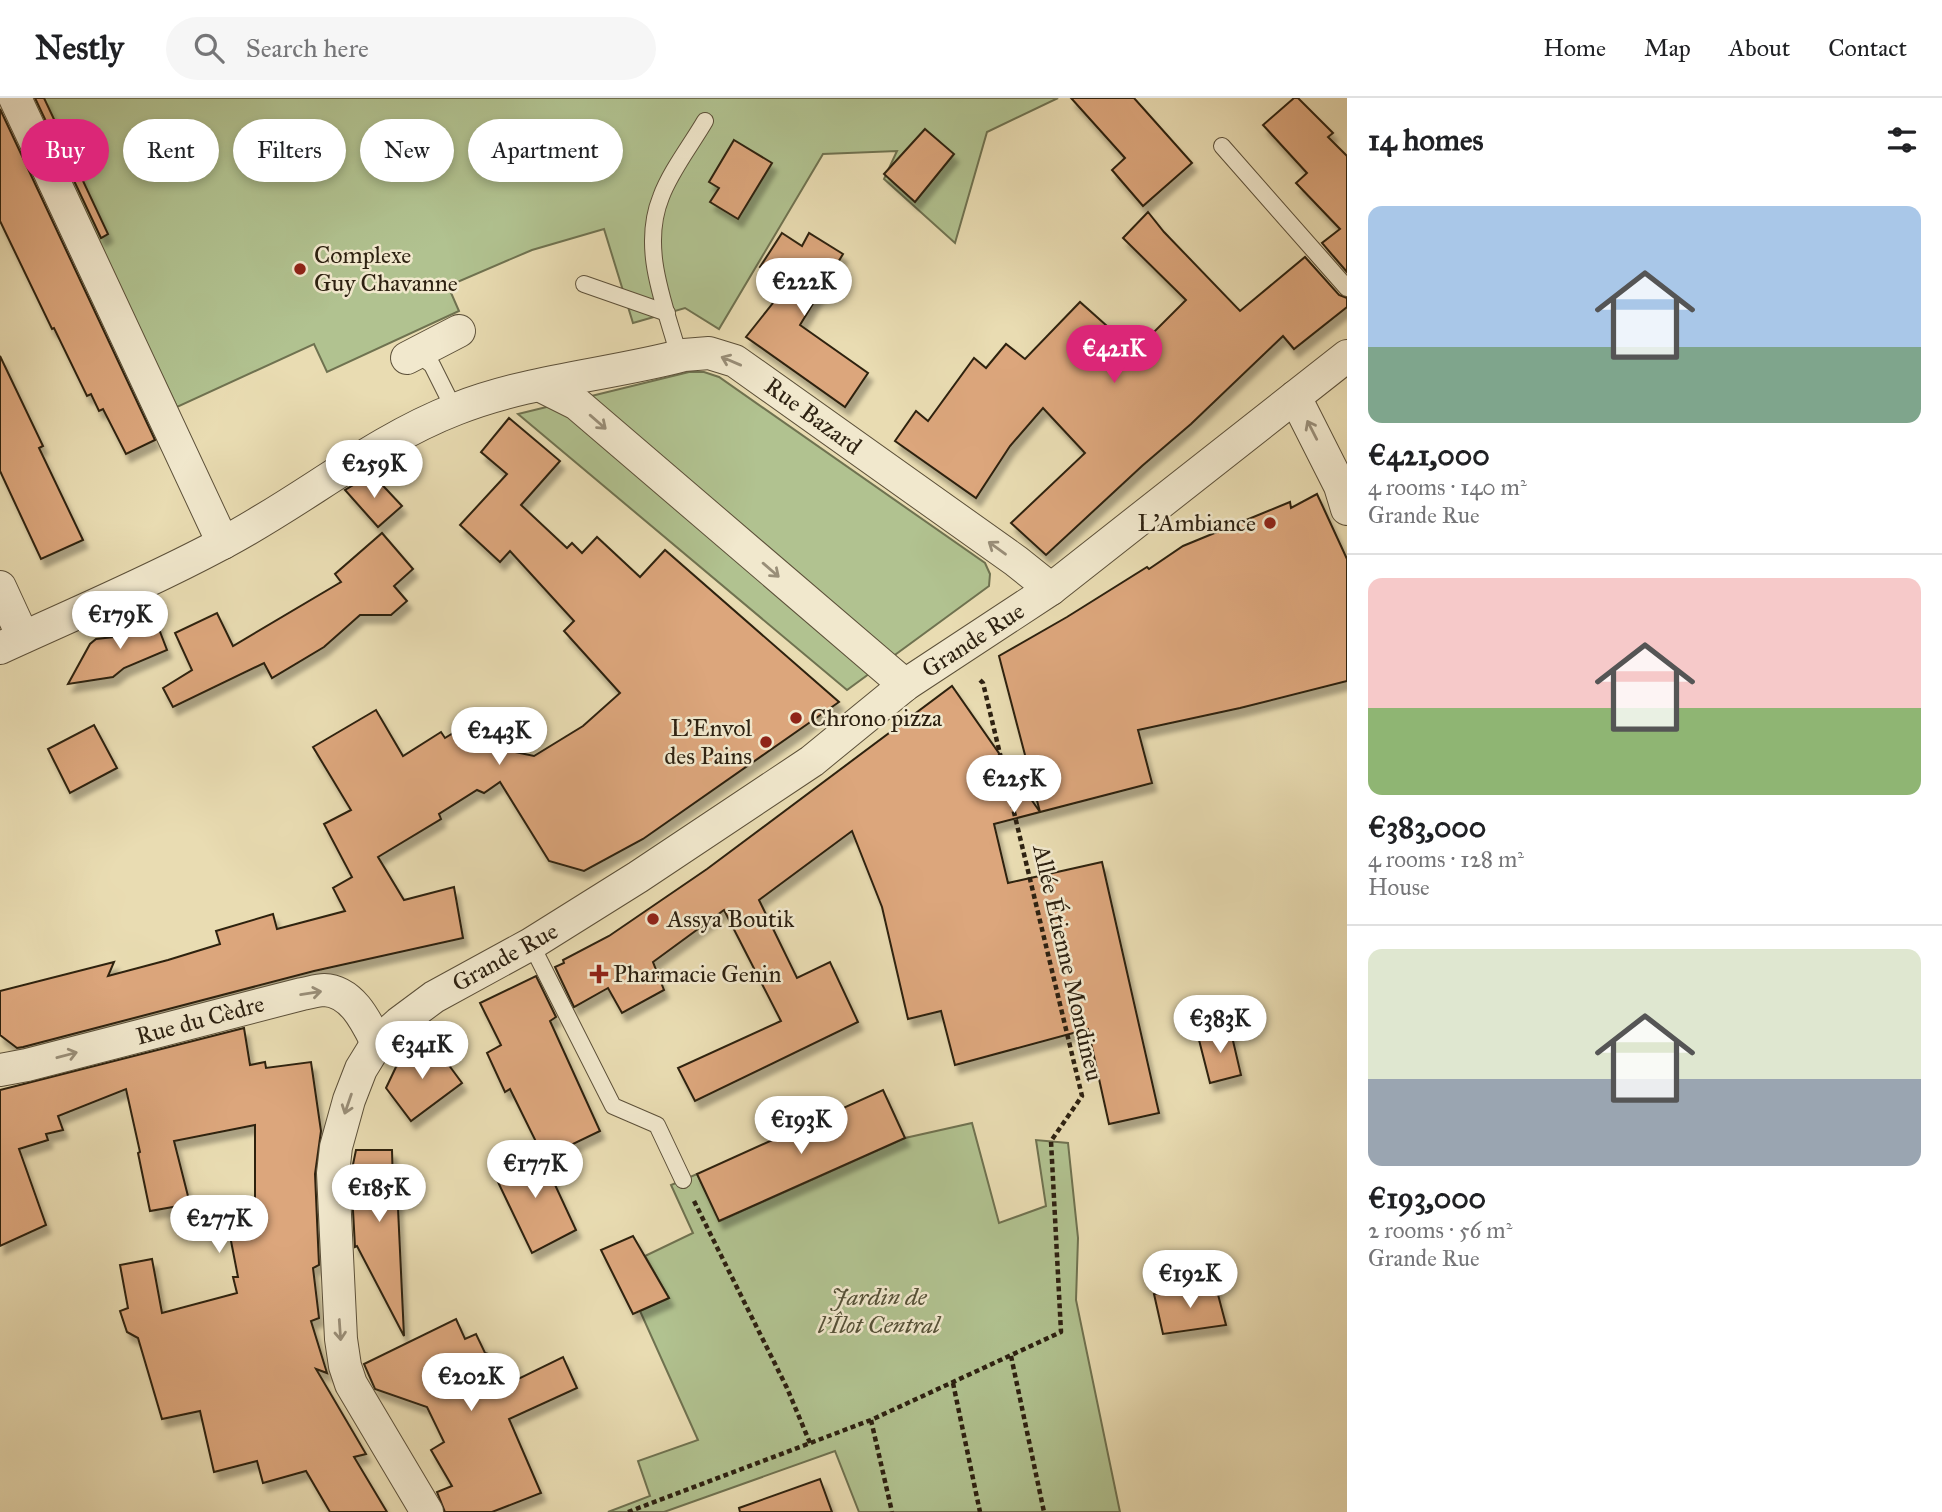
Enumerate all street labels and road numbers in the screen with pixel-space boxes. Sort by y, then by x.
street label: Rue Bazard [759,371,867,461]
street label: Grande Rue [916,596,1030,684]
street label: Allée Étienne Mondineu [1026,841,1110,1084]
street label: Grande Rue [447,916,563,998]
street label: Rue du Cèdre [132,988,268,1052]

